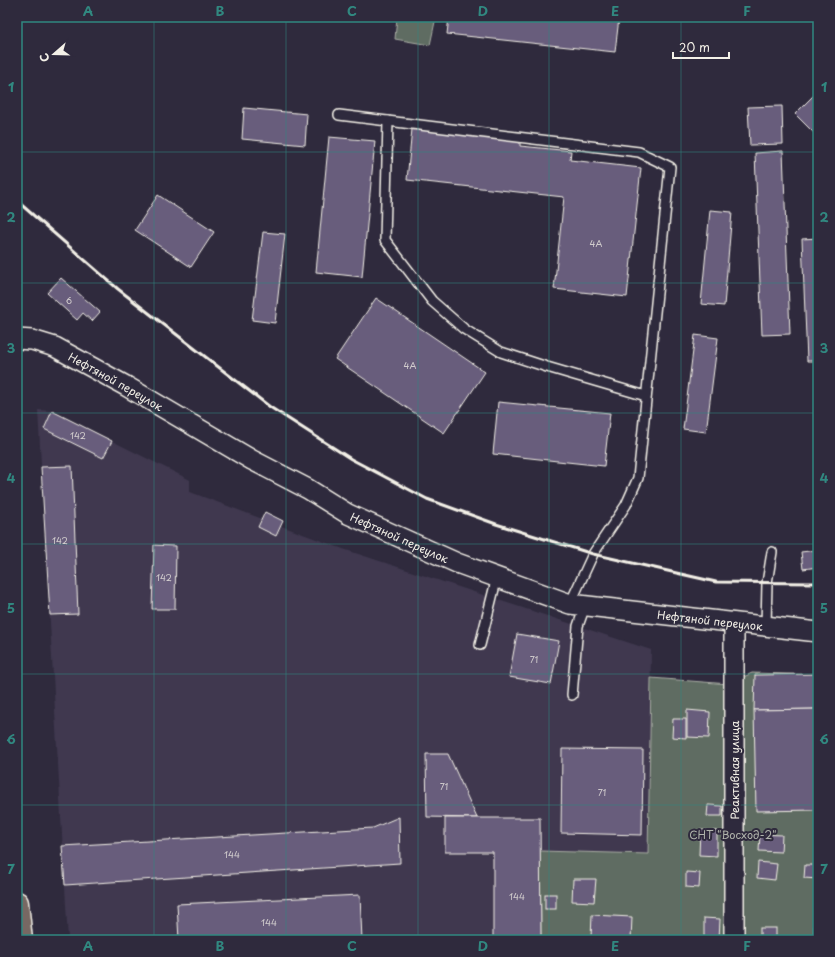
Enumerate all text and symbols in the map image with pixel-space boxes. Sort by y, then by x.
text: A [83,1,93,20]
text: B [216,1,225,20]
text: C [347,1,357,20]
text: D [478,1,488,20]
text: E [611,1,619,20]
text: F [743,1,751,20]
north arrow [34,34,74,74]
scale bar [673,34,729,60]
text: 20 m [679,38,710,56]
text: С [35,51,54,64]
text: 1 [8,77,14,96]
text: 1 [821,77,827,96]
text: 2 [6,207,16,226]
text: 2 [819,207,829,226]
house number: 4А [590,236,603,250]
house number: 6 [66,293,72,307]
text: 3 [7,338,16,357]
text: 3 [820,338,829,357]
street label: Нефтяной переулок [66,348,167,415]
house number: 4А [404,358,417,372]
house number: 142 [70,428,86,442]
text: 4 [7,468,16,487]
text: 4 [820,468,829,487]
street label: Нефтяной переулок [348,508,452,567]
house number: 142 [52,533,68,547]
house number: 142 [156,570,172,584]
text: 5 [7,598,15,617]
text: 5 [820,598,828,617]
street label: Нефтяной переулок [656,605,764,634]
house number: 71 [530,652,538,666]
street label: Реактивная улица [726,720,743,820]
text: 6 [6,729,16,748]
text: 6 [819,729,829,748]
house number: 71 [440,779,448,793]
house number: 71 [598,785,606,799]
park label: СНТ "Восход-2" [689,826,777,843]
house number: 144 [224,847,240,861]
text: 7 [7,859,15,878]
text: 7 [820,859,828,878]
house number: 144 [509,889,525,903]
house number: 144 [261,915,277,929]
text: A [83,936,93,955]
text: B [216,936,225,955]
text: C [347,936,357,955]
text: D [478,936,488,955]
text: E [611,936,619,955]
text: F [743,936,751,955]

